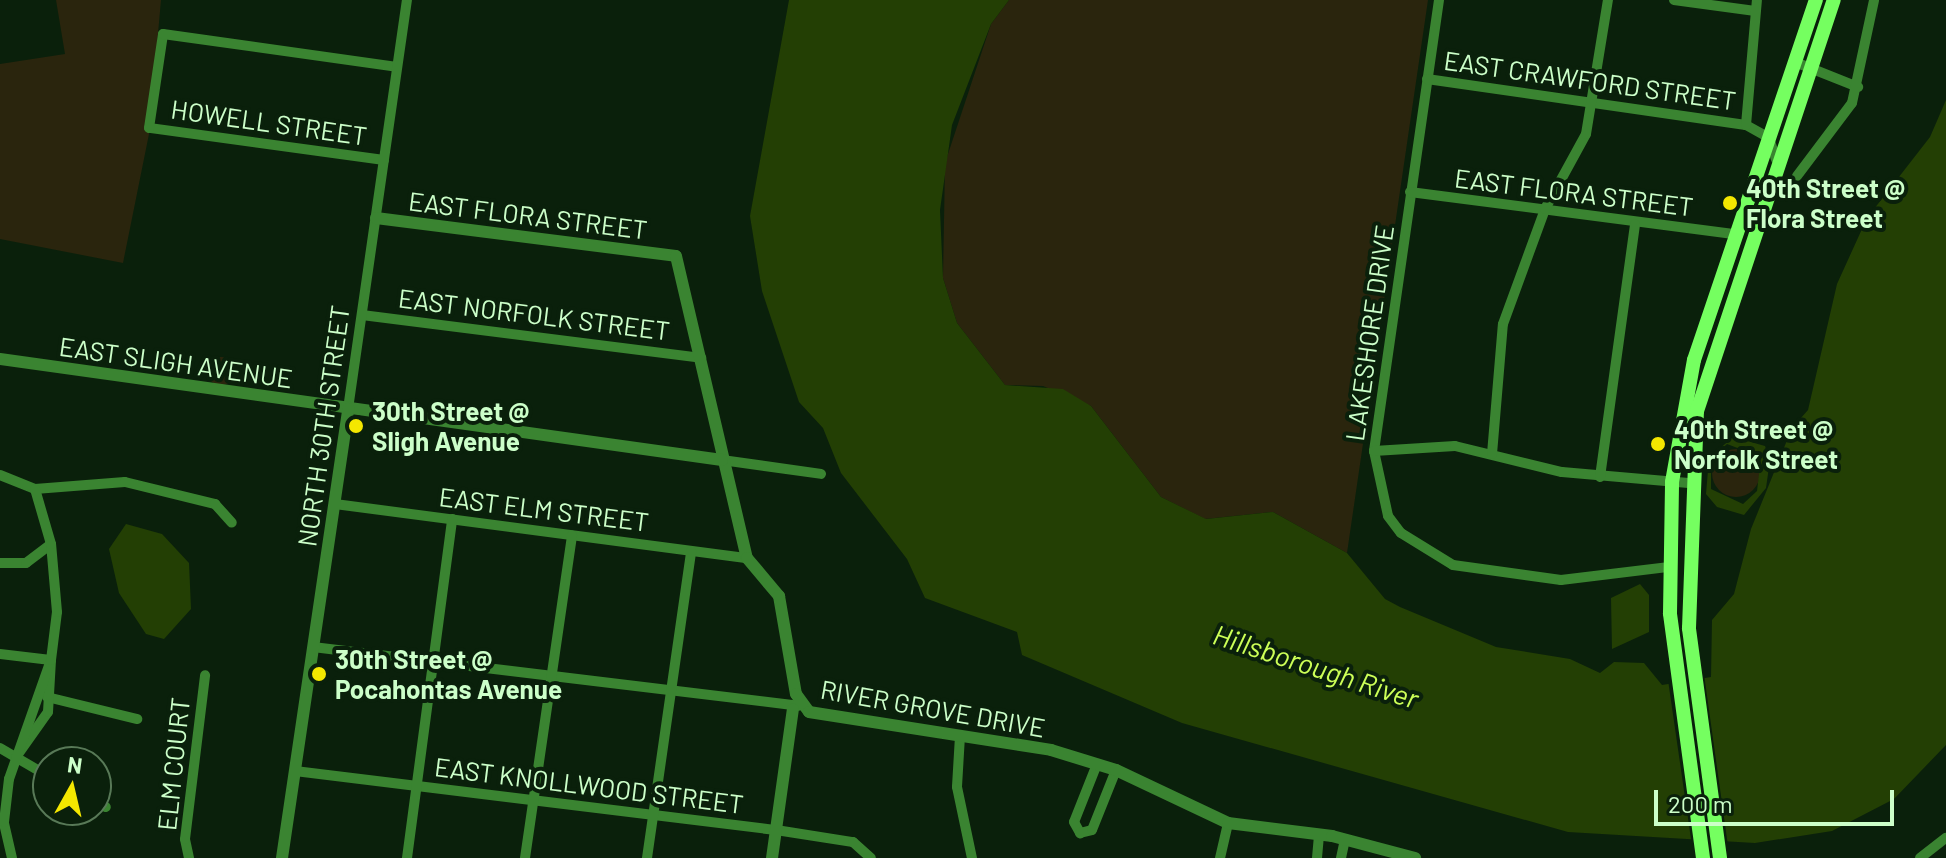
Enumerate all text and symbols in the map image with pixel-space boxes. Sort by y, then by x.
street label: EAST CRAWFORD STREET [1442,44,1738,116]
street label: HOWELL STREET [169,93,369,151]
street label: EAST FLORA STREET [1453,162,1695,222]
place label: 40th Street @ Flora Street [1746,172,1905,234]
street label: EAST FLORA STREET [407,185,649,245]
marker: 40th Street @ Flora Street [1721,194,1739,212]
street label: LAKESHORE DRIVE [1338,223,1400,443]
street label: EAST NORFOLK STREET [397,282,671,346]
street label: NORTH 30TH STREET [291,303,355,549]
street label: EAST SLIGH AVENUE [57,330,295,394]
place label: 30th Street @ Sligh Avenue [372,395,530,456]
place label: 40th Street @ Norfolk Street [1674,413,1838,474]
marker: 30th Street @ Sligh Avenue [347,417,365,435]
marker: 40th Street @ Norfolk Street [1649,435,1667,453]
street label: EAST ELM STREET [437,481,651,537]
water label: Hillsborough River [1209,617,1423,715]
place label: 30th Street @ Pocahontas Avenue [335,643,562,704]
marker: 30th Street @ Pocahontas Avenue [310,665,328,683]
street label: RIVER GROVE DRIVE [818,673,1048,743]
street label: ELM COURT [150,696,196,832]
north arrow [32,746,112,826]
text: N [66,750,84,778]
street label: EAST KNOLLWOOD STREET [433,751,745,819]
scale bar [1658,774,1898,824]
text: 200 m [1668,789,1733,818]

